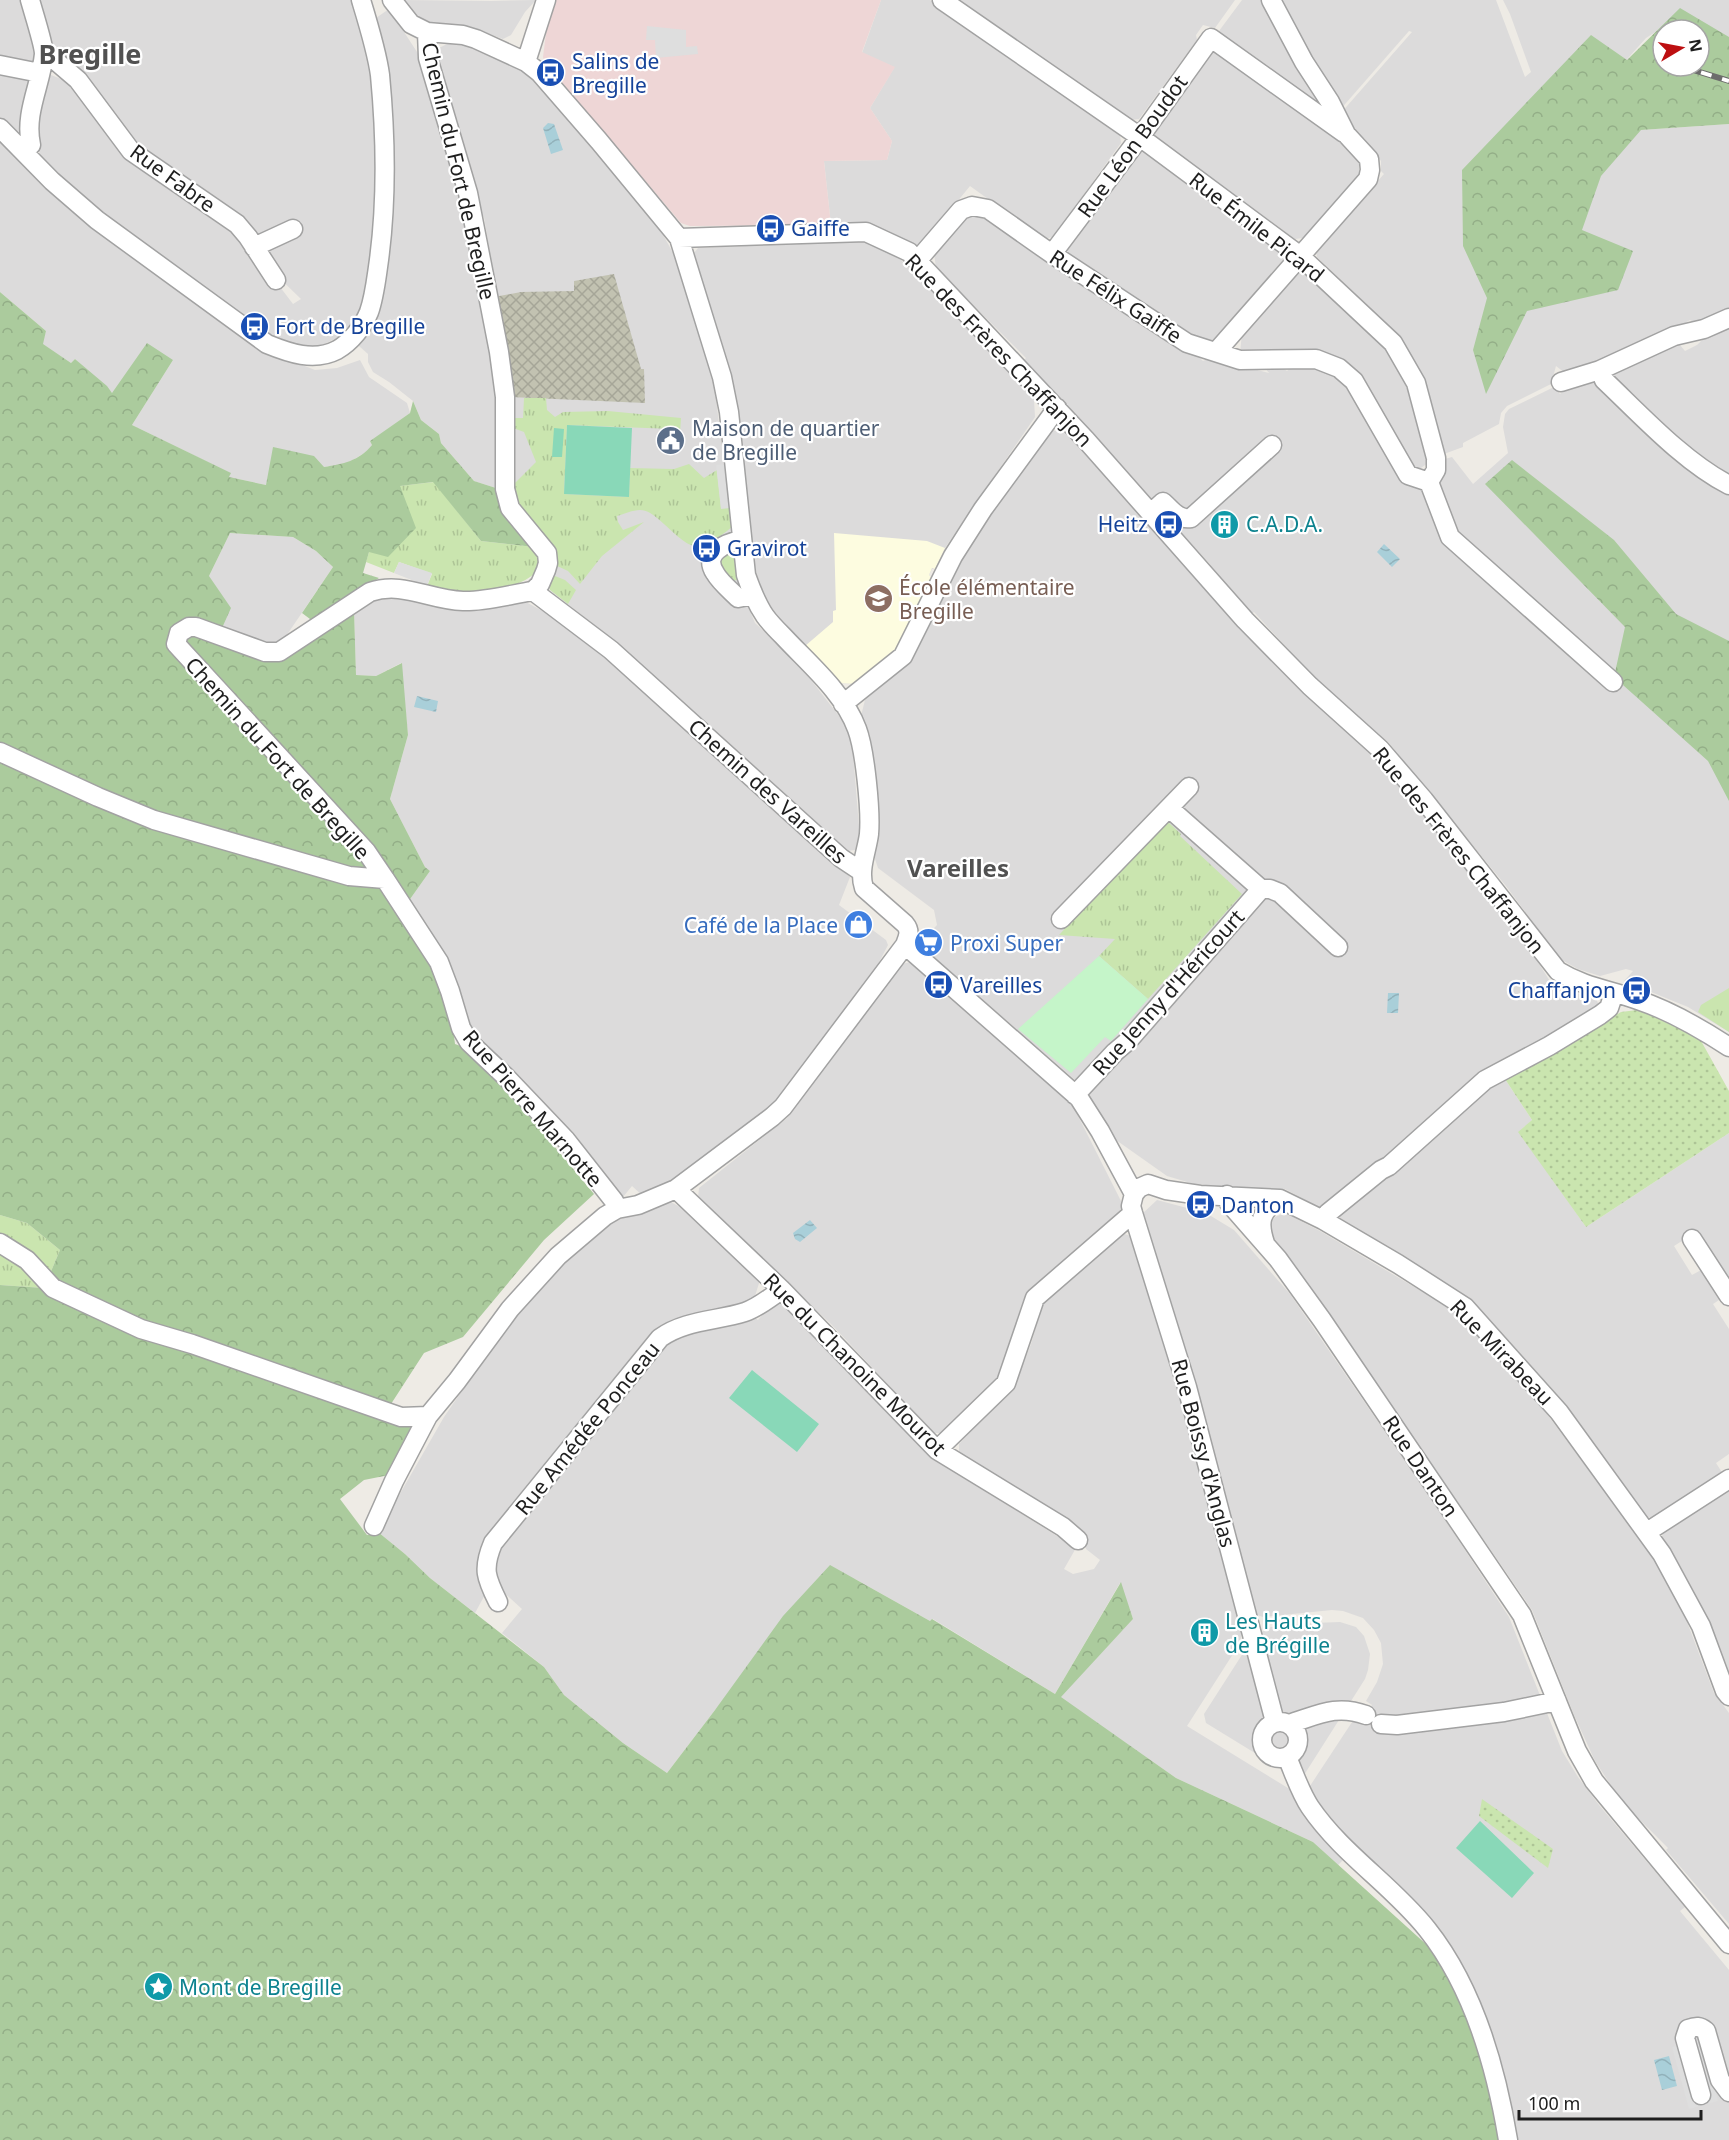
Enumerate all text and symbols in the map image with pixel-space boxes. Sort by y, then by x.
north arrow [1651,18,1711,78]
district label: Bregille [39,35,141,72]
text: N [1684,37,1708,54]
street label: Chemin du Fort de Bregille [416,40,502,302]
place label: Salins de Bregille [572,47,659,99]
bus stop icon: Salins de Bregille [535,57,567,89]
street label: Rue Léon Boudot [1071,69,1193,223]
street label: Rue Fabre [125,138,221,218]
street label: Rue Émile Picard [1184,165,1330,289]
bus stop icon: Gaiffe [754,212,786,244]
place label: Gaiffe [791,214,850,242]
street label: Rue Félix Gaiffe [1045,243,1187,349]
street label: Rue des Frères Chaffanjon [899,247,1099,453]
bus stop icon: Fort de Bregille [238,310,270,342]
place label: Fort de Bregille [275,312,425,340]
place label: Maison de quartier de Bregille [692,414,880,466]
public building icon: Maison de quartier de Bregille [655,424,687,456]
bus stop icon: Heitz [1153,508,1185,540]
building icon: C.A.D.A. [1209,508,1241,540]
place label: Heitz [1098,510,1148,538]
place label: C.A.D.A. [1246,510,1323,538]
bus stop icon: Gravirot [690,532,722,564]
place label: Gravirot [727,534,807,562]
place label: École élémentaire Bregille [899,573,1075,625]
school or university icon: École élémentaire Bregille [862,583,894,615]
street label: Chemin du Fort de Bregille [180,651,376,865]
street label: Chemin des Vareilles [683,712,853,870]
street label: Rue des Frères Chaffanjon [1367,741,1551,959]
district label: Vareilles [907,851,1009,884]
street label: Rue Jenny d'Héricourt [1086,903,1250,1081]
shop icon: Café de la Place [843,909,875,941]
place label: Café de la Place [684,911,838,939]
supermarket icon: Proxi Super [913,927,945,959]
place label: Proxi Super [950,929,1063,957]
bus stop icon: Vareilles [923,969,955,1001]
place label: Vareilles [960,971,1042,999]
bus stop icon: Chaffanjon [1621,974,1653,1006]
place label: Chaffanjon [1508,976,1616,1004]
street label: Rue Pierre Marnotte [457,1023,609,1193]
bus stop icon: Danton [1184,1189,1216,1221]
place label: Danton [1221,1191,1294,1219]
street label: Rue du Chanoine Mourot [758,1267,953,1462]
street label: Rue Mirabeau [1444,1293,1560,1411]
street label: Rue Amédée Ponceau [508,1335,666,1521]
street label: Rue Boissy d'Anglas [1165,1356,1243,1550]
street label: Rue Danton [1377,1410,1465,1522]
place label: Les Hauts de Brégille [1225,1607,1330,1659]
building icon: Les Hauts de Brégille [1188,1617,1220,1649]
place icon: Mont de Bregille [142,1971,174,2003]
place label: Mont de Bregille [179,1973,342,2001]
scale bar [1519,2083,1700,2121]
text: 100 m [1528,2091,1580,2115]

